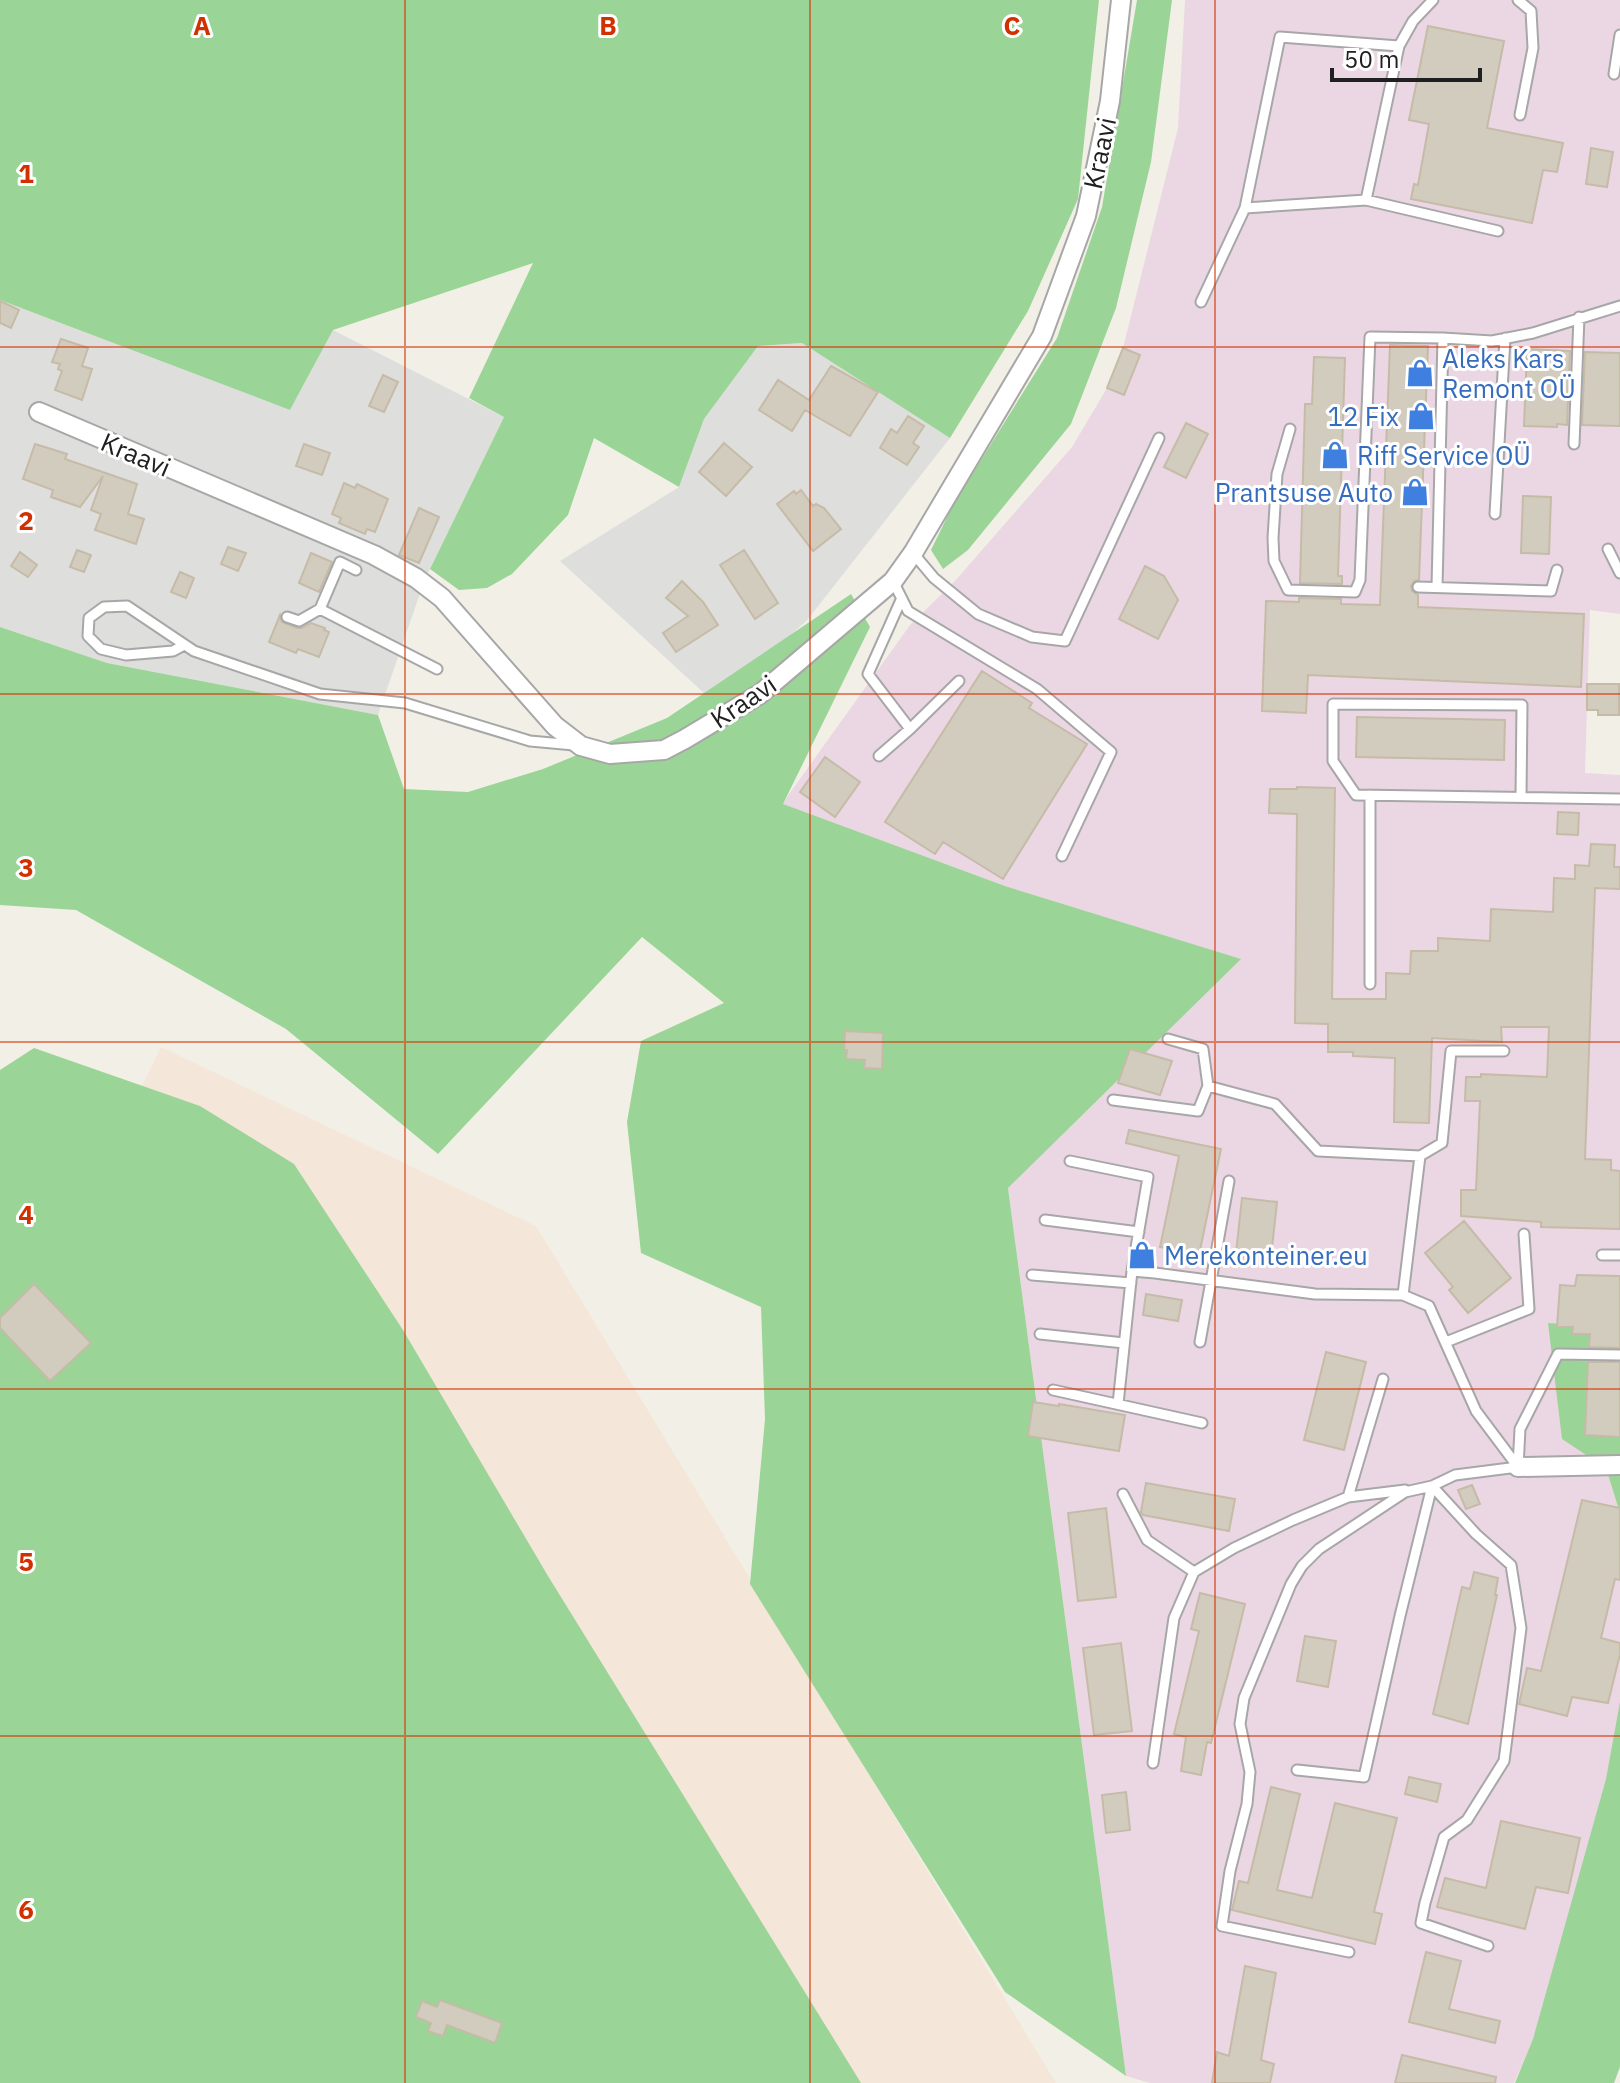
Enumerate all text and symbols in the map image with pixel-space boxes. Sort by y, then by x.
text: A [193,8,211,42]
text: B [599,8,617,42]
text: C [1004,8,1021,42]
scale bar [1332,32,1480,82]
text: 50 m [1344,43,1399,75]
street label: Kraavi [1075,114,1123,192]
text: 1 [18,156,34,190]
place label: Aleks Kars Remont OÜ [1442,341,1576,405]
shop icon: Aleks Kars Remont OÜ [1405,358,1435,388]
place label: 12 Fix [1327,399,1399,433]
shop icon: 12 Fix [1406,401,1436,431]
street label: Kraavi [96,424,176,484]
place label: Riff Service OÜ [1357,438,1531,472]
shop icon: Riff Service OÜ [1320,440,1350,470]
place label: Prantsuse Auto [1215,475,1393,509]
shop icon: Prantsuse Auto [1400,477,1430,507]
text: 2 [18,503,34,537]
street label: Kraavi [703,667,783,735]
text: 3 [18,850,34,884]
text: 4 [18,1197,34,1231]
place label: Merekonteiner.eu [1164,1238,1368,1272]
shop icon: Merekonteiner.eu [1127,1240,1157,1270]
text: 5 [18,1544,34,1578]
text: 6 [18,1892,34,1926]

